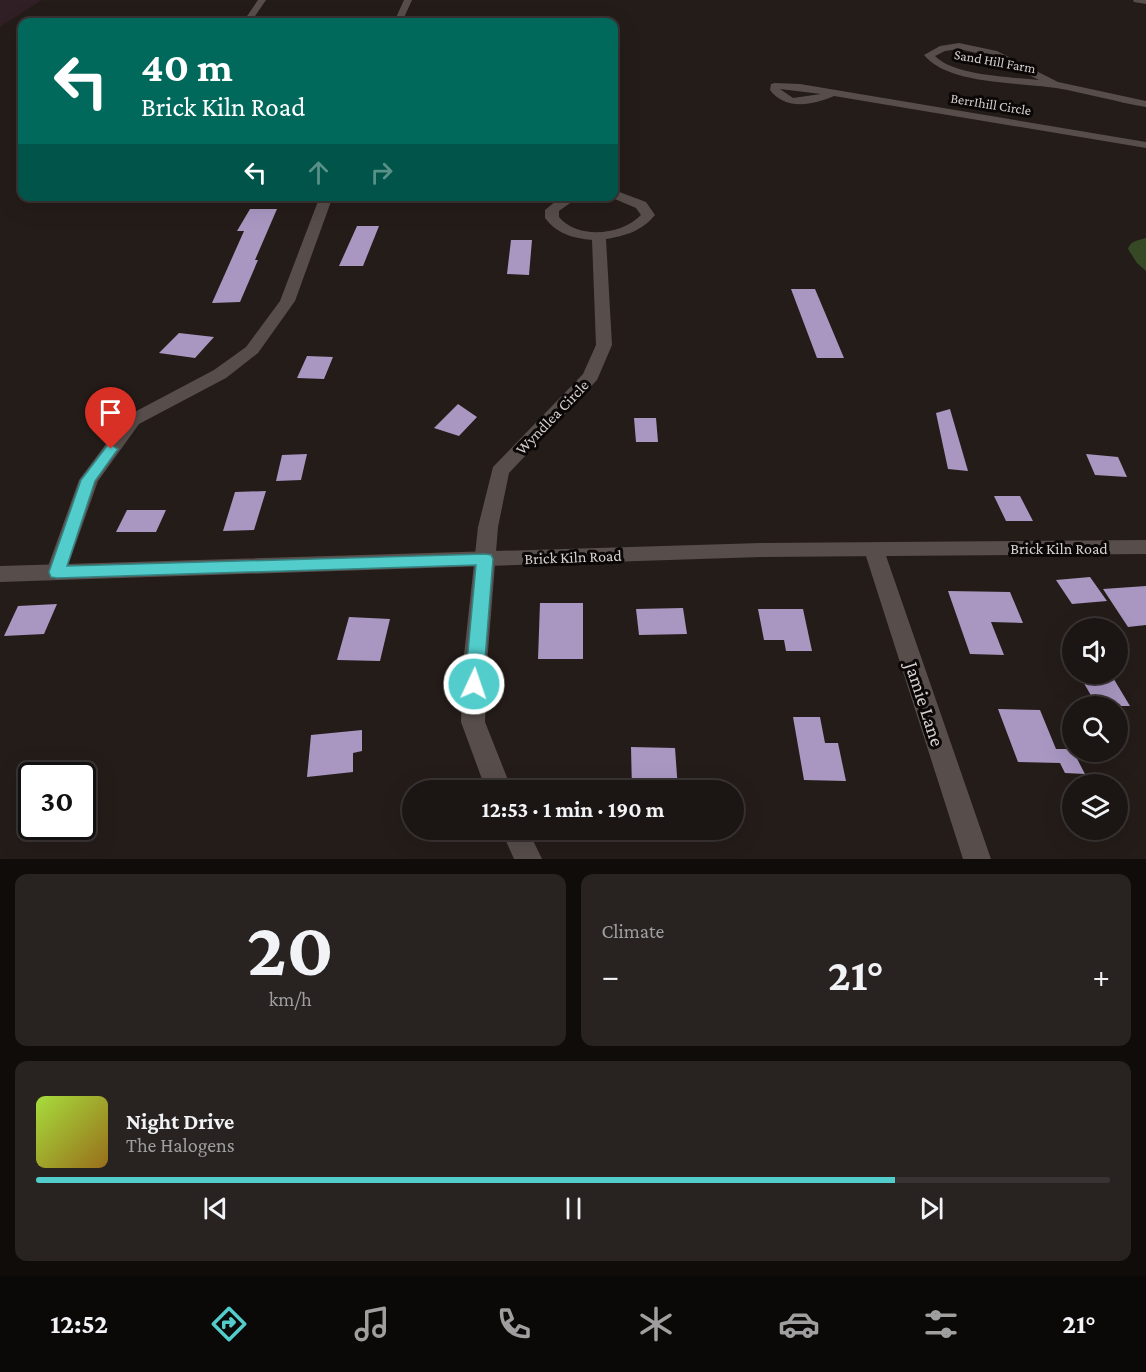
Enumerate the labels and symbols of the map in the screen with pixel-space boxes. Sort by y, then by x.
street label: Sand Hill Farm [953,46,1037,76]
street label: BerrIhill Circle [950,90,1032,118]
street label: Wyndlea Circle [512,376,593,459]
pin [85,387,136,449]
street label: Brick Kiln Road [1010,540,1108,557]
street label: Brick Kiln Road [524,547,623,567]
position arrow [442,652,506,716]
street label: Jamie Lane [899,657,949,750]
speed limit sign: 30 [18,762,96,840]

